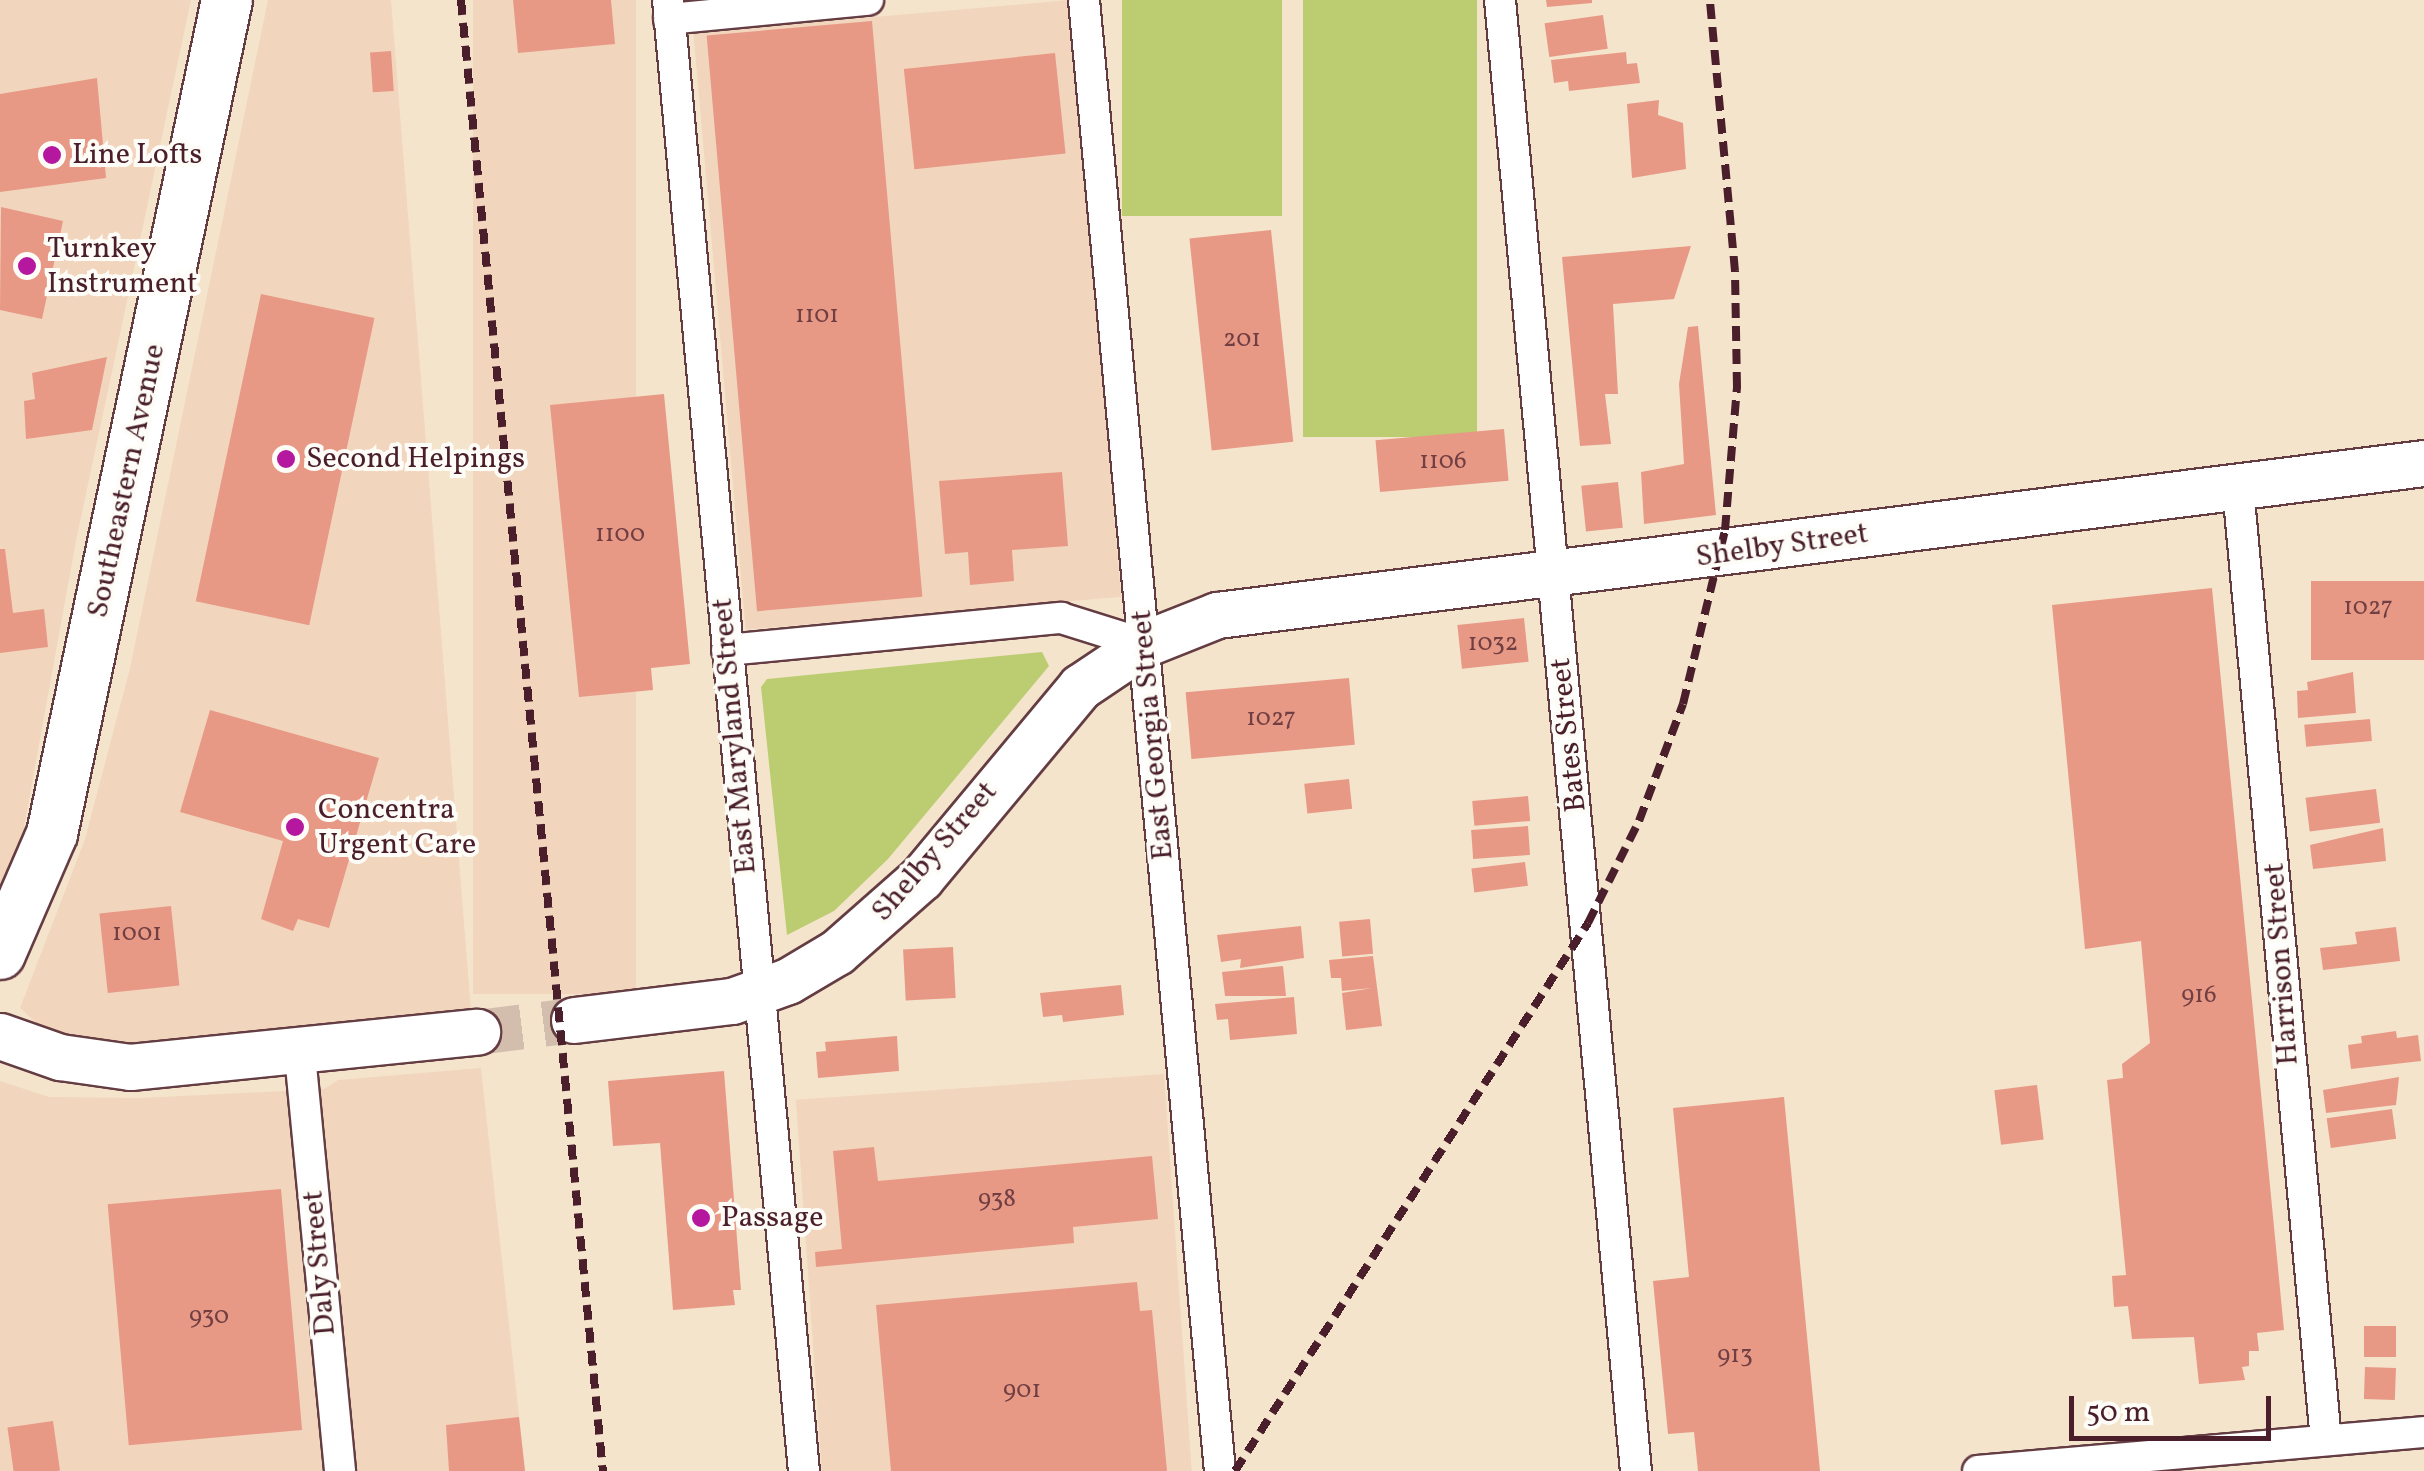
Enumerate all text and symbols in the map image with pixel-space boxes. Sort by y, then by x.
place label: Line Lofts [72,137,202,173]
marker: Line Lofts [41,144,63,166]
place label: Turnkey Instrument [47,231,198,302]
marker: Turnkey Instrument [16,255,38,277]
house number: 1101 [795,301,839,331]
house number: 201 [1223,325,1261,355]
street label: Southeastern Avenue [80,341,174,621]
place label: Second Helpings [306,441,525,477]
house number: 1106 [1419,447,1467,477]
marker: Second Helpings [275,448,297,470]
street label: Shelby Street [1693,516,1871,576]
house number: 1100 [595,520,645,550]
house number: 1027 [2343,593,2393,623]
street label: East Maryland Street [705,596,765,876]
street label: East Georgia Street [1124,608,1182,862]
house number: 1032 [1468,629,1518,659]
street label: Bates Street [1543,656,1595,814]
house number: 1027 [1246,704,1296,734]
street label: Shelby Street [864,774,1006,930]
place label: Concentra Urgent Care [318,792,476,862]
marker: Concentra Urgent Care [282,814,308,840]
street label: Harrison Street [2257,861,2307,1067]
house number: 1001 [112,919,162,949]
house number: 916 [2181,981,2217,1011]
house number: 938 [978,1185,1016,1215]
street label: Daly Street [296,1188,344,1338]
place label: Passage [721,1200,824,1236]
marker: Passage [690,1207,712,1229]
house number: 930 [189,1302,229,1332]
house number: 913 [1717,1341,1753,1371]
house number: 901 [1003,1376,1041,1406]
scale bar [2074,1376,2276,1438]
text: 50 m [2086,1392,2150,1434]

